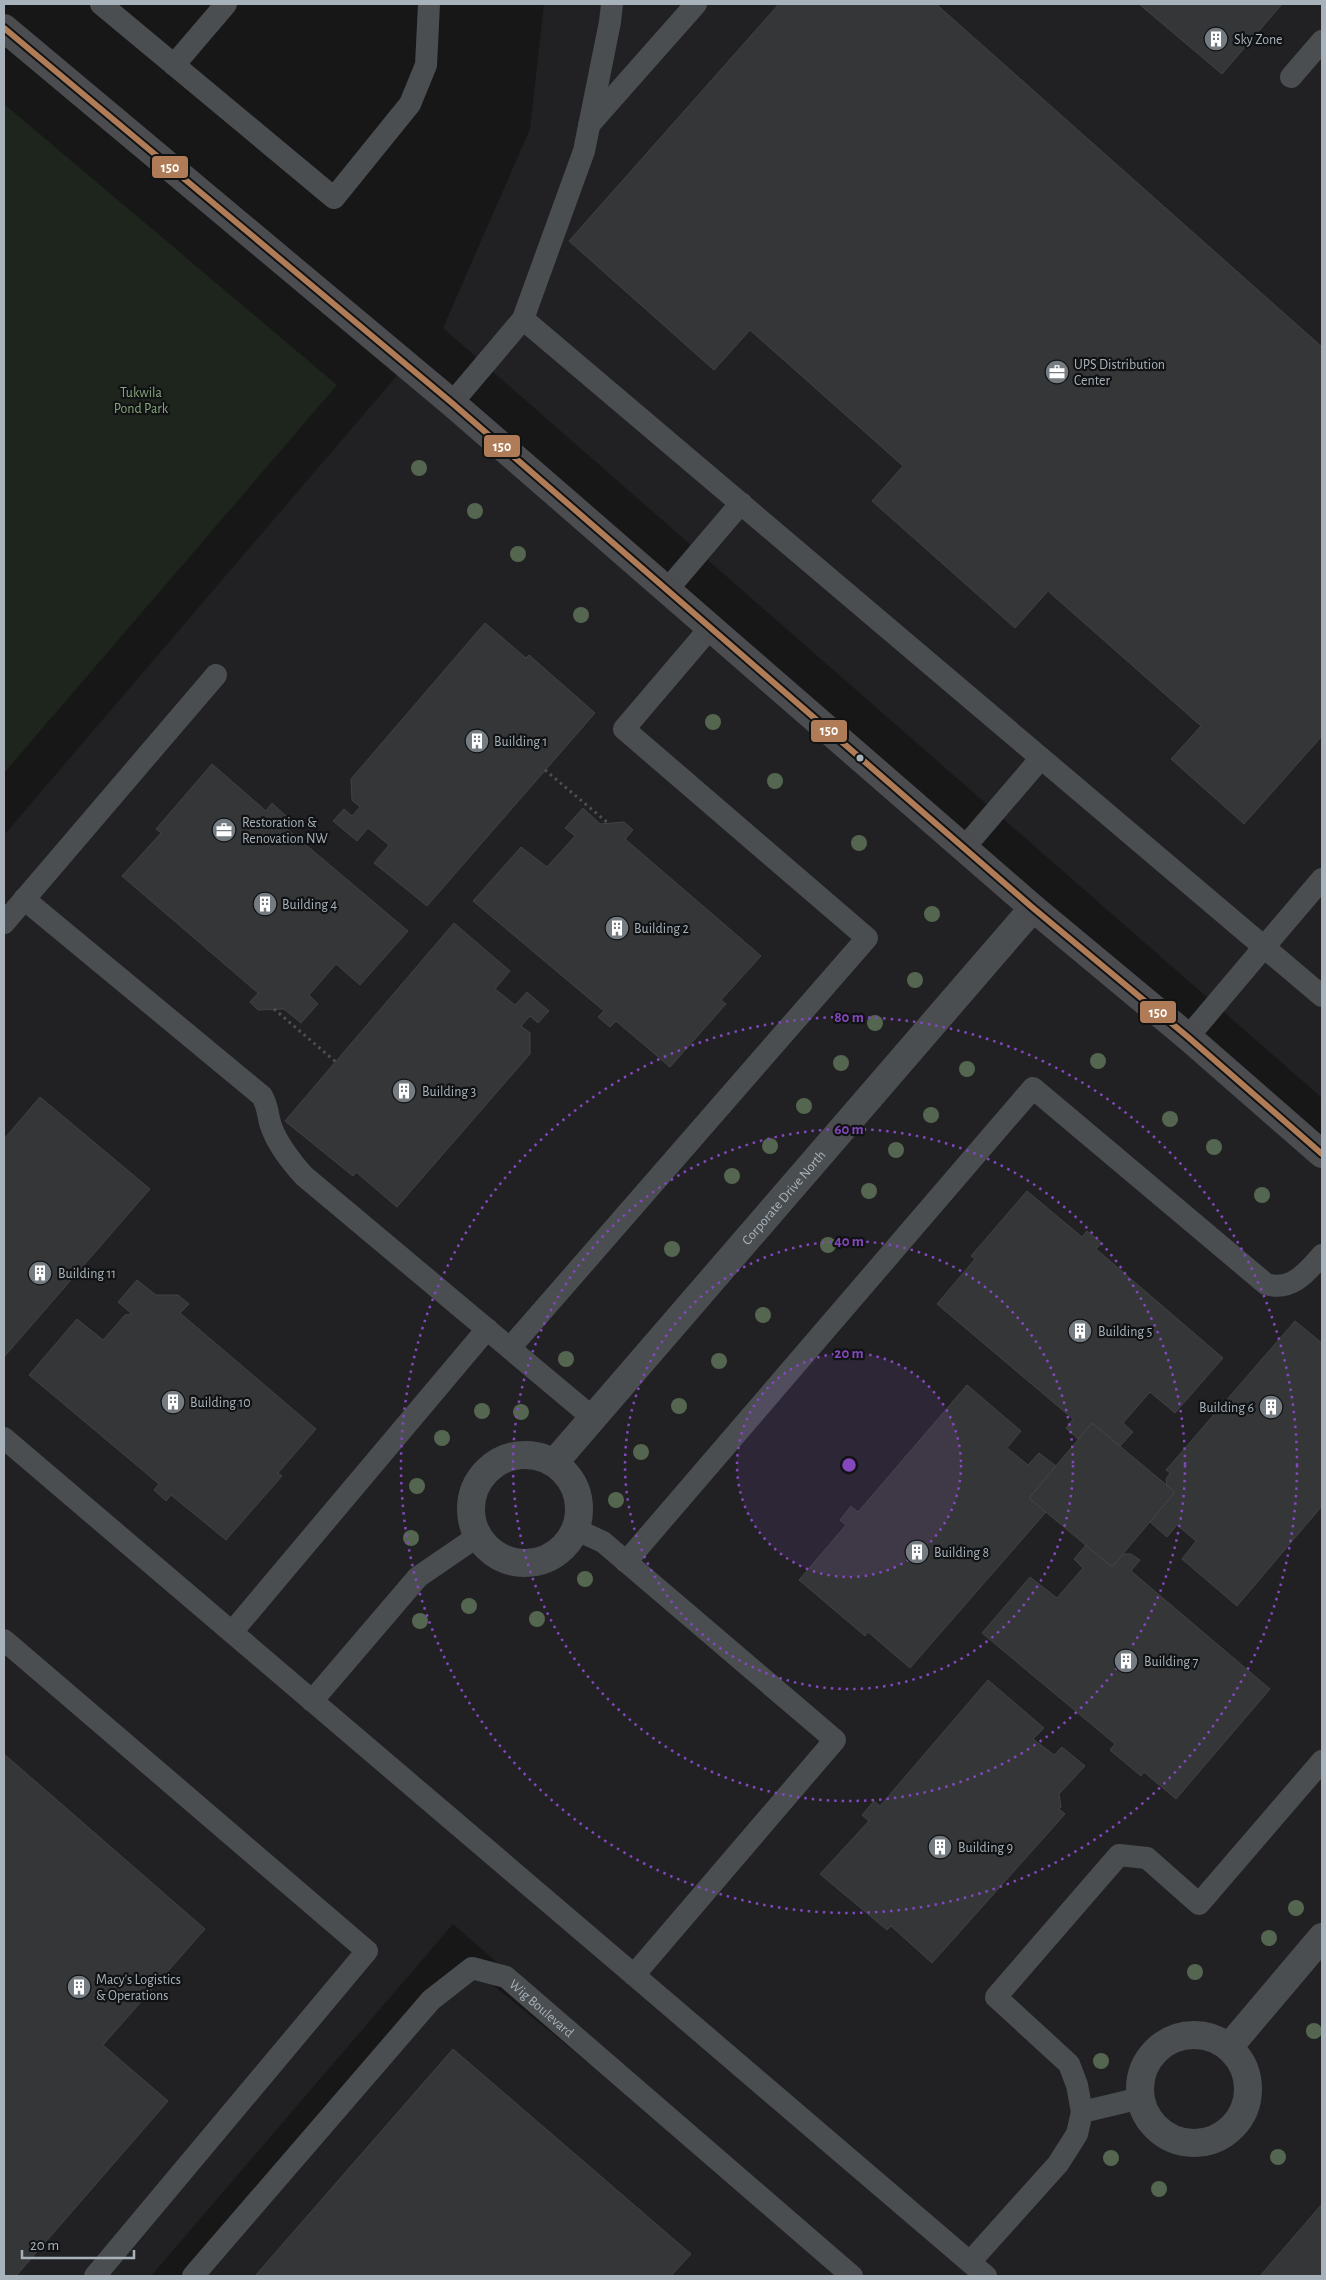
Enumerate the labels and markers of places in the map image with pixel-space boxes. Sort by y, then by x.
building icon: Sky Zone [1203,26,1229,52]
place label: Sky Zone [1234,33,1283,47]
place label: UPS Distribution Center [1074,358,1165,388]
office icon: UPS Distribution Center [1044,359,1070,385]
building icon: Building 1 [464,728,490,754]
place label: Building 1 [494,735,547,749]
unlabelled marker [855,753,865,763]
place label: Restoration & Renovation NW [242,816,328,846]
office icon: Restoration & Renovation NW [211,817,237,843]
building icon: Building 4 [252,891,278,917]
place label: Building 4 [282,898,337,912]
building icon: Building 2 [604,915,630,941]
place label: Building 2 [634,922,689,936]
building icon: Building 3 [391,1078,417,1104]
place label: Building 3 [422,1085,476,1099]
building icon: Building 11 [27,1260,53,1286]
place label: Building 11 [58,1267,116,1281]
building icon: Building 5 [1067,1318,1093,1344]
place label: Building 5 [1098,1325,1152,1339]
building icon: Building 10 [160,1389,186,1415]
building icon: Building 6 [1258,1394,1284,1420]
place label: Building 10 [190,1396,251,1410]
place label: Building 6 [1199,1401,1254,1415]
centre of rings [840,1456,858,1474]
building icon: Building 8 [904,1539,930,1565]
place label: Building 8 [934,1546,989,1560]
building icon: Building 7 [1113,1648,1139,1674]
place label: Building 7 [1144,1655,1198,1669]
building icon: Building 9 [927,1834,953,1860]
place label: Building 9 [958,1841,1013,1855]
place label: Macy's Logistics & Operations [96,1973,181,2003]
building icon: Macy's Logistics & Operations [66,1974,92,2000]

